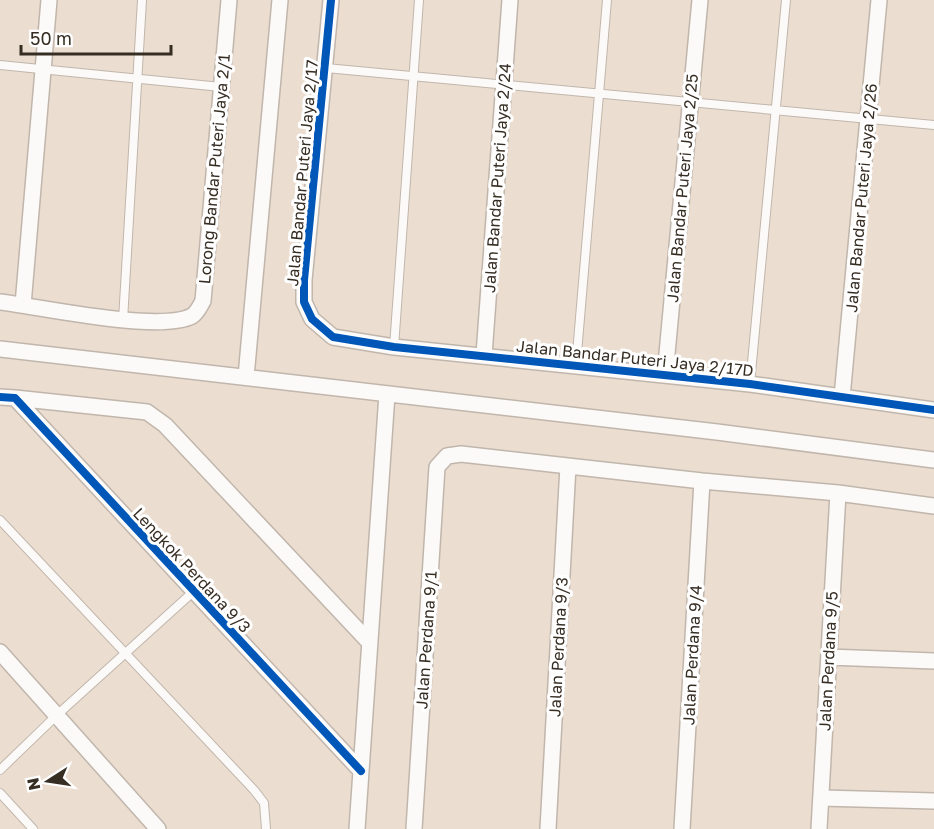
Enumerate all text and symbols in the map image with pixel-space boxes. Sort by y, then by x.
scale bar [21,18,171,56]
text: 50 m [30,27,72,49]
street label: Lorong Bandar Puteri Jaya 2/1 [194,53,234,285]
street label: Jalan Bandar Puteri Jaya 2/17 [282,59,322,287]
street label: Jalan Bandar Puteri Jaya 2/24 [479,63,515,293]
street label: Jalan Bandar Puteri Jaya 2/25 [662,73,702,303]
street label: Jalan Bandar Puteri Jaya 2/26 [841,83,881,313]
street label: Jalan Bandar Puteri Jaya 2/17D [515,336,755,380]
street label: Lengkok Perdana 9/3 [129,503,255,637]
street label: Jalan Perdana 9/1 [411,570,441,710]
street label: Jalan Perdana 9/3 [544,577,572,717]
street label: Jalan Perdana 9/4 [678,584,706,726]
street label: Jalan Perdana 9/5 [814,591,842,731]
north arrow [18,751,78,811]
text: N [22,776,44,792]

